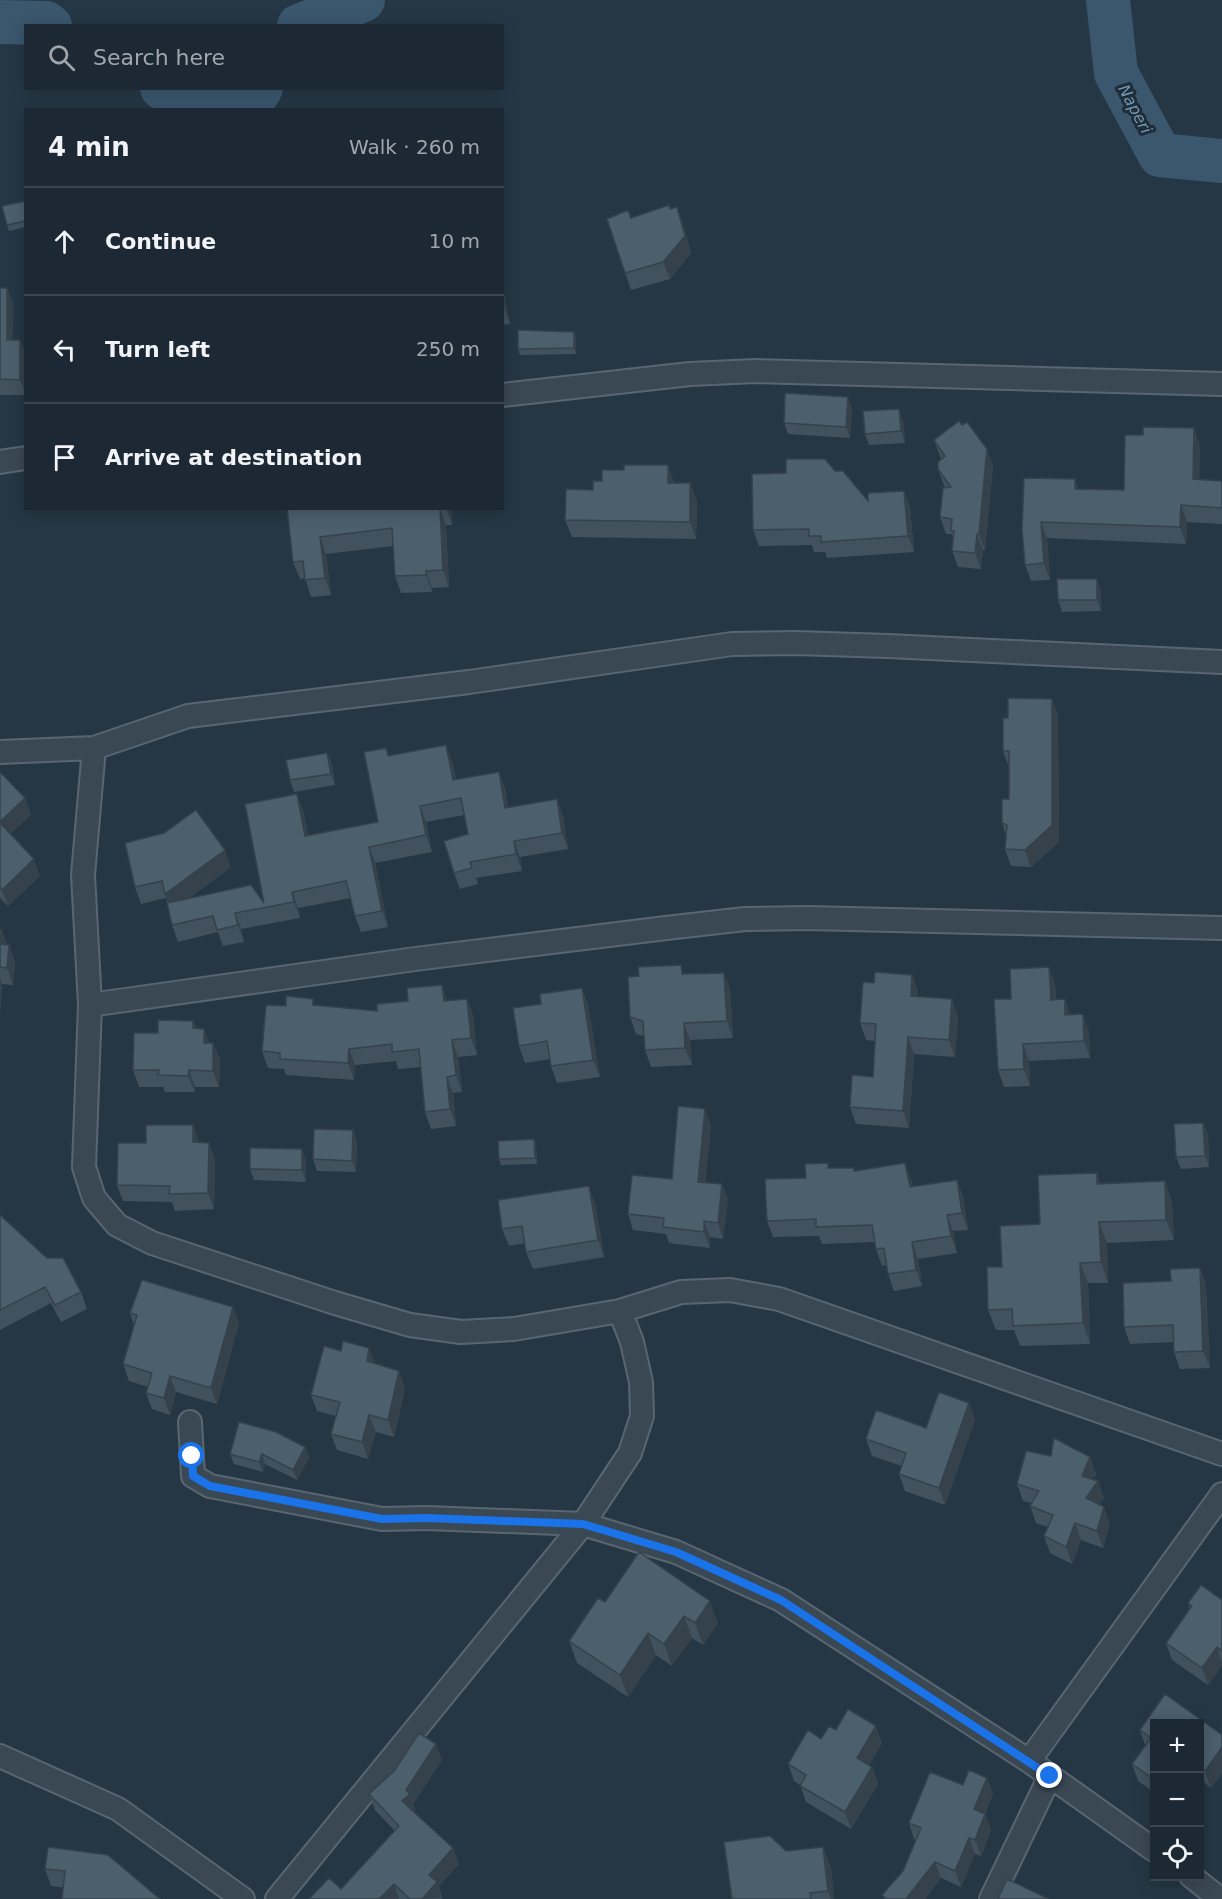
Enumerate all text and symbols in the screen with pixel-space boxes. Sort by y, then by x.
search box [24,24,504,90]
icon: search [45,41,78,74]
text: Search here [93,45,225,70]
water label: Naperi [1114,81,1156,137]
text: 4 min [48,132,130,162]
text: Walk · 260 m [349,135,480,159]
icon: ahead [48,225,81,258]
text: Continue [105,229,216,254]
text: 10 m [429,229,480,253]
icon: left [48,333,81,366]
text: Turn left [105,337,210,362]
text: 250 m [416,337,480,361]
icon: arrive [48,441,81,474]
text: Arrive at destination [105,445,362,470]
route start [178,1442,204,1468]
map controls [1150,1719,1204,1881]
button: + [1150,1719,1204,1773]
route end [1036,1762,1062,1788]
button: − [1150,1773,1204,1827]
button: locate [1150,1827,1204,1881]

